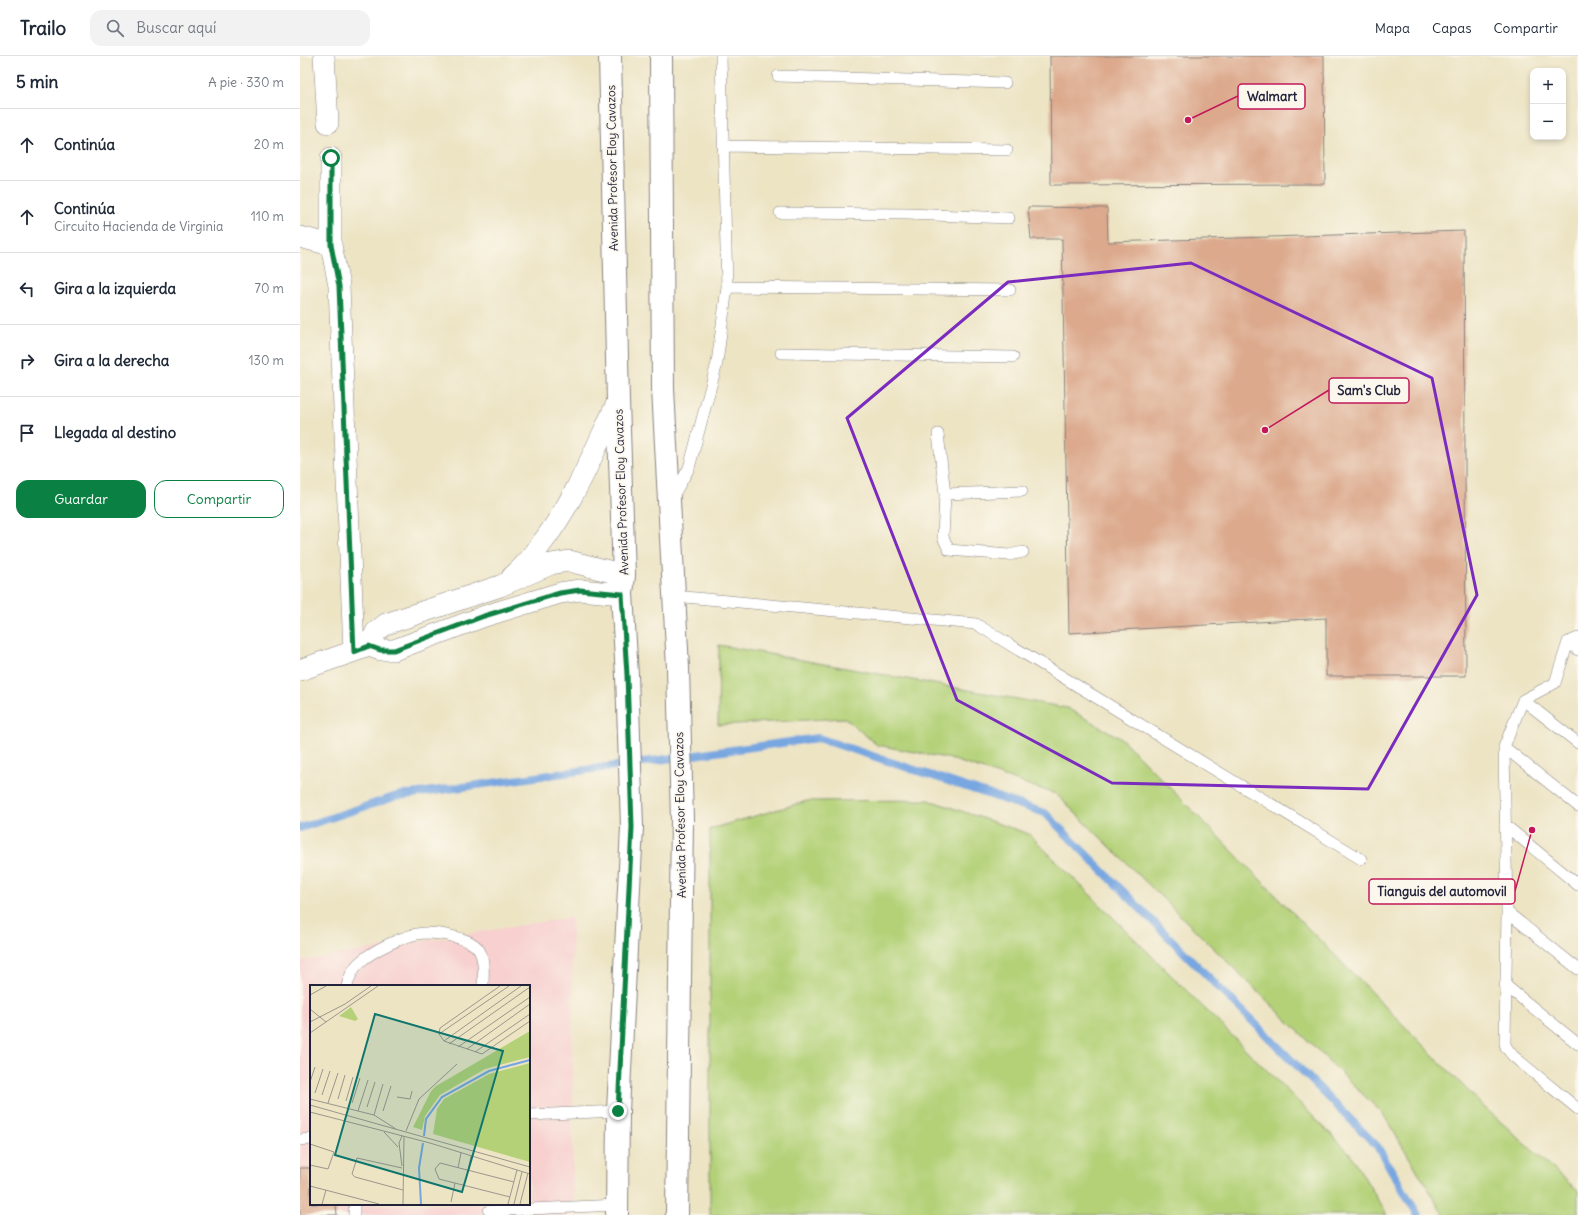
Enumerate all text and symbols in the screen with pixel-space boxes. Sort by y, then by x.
search box [90,10,370,46]
text: Trailo [20,16,66,40]
icon: search [104,17,126,39]
text: Buscar aquí [136,18,216,37]
text: Mapa [1375,19,1410,37]
text: Capas [1432,19,1472,37]
text: Compartir [1494,19,1558,37]
map controls [1530,68,1566,140]
button: + [1530,68,1566,104]
text: 5 min [16,71,58,93]
text: A pie · 330 m [208,74,284,91]
callout: Walmart [1238,84,1305,109]
street label: Avenida Profesor Eloy Cavazos [603,85,621,251]
text: Walmart [1247,88,1298,105]
button: − [1530,104,1566,140]
icon: ahead [16,134,38,156]
text: Continúa [54,135,115,154]
text: 20 m [254,136,284,153]
route start [322,149,340,167]
text: Continúa [54,199,115,218]
icon: ahead [16,206,38,228]
text: 110 m [251,208,284,225]
text: Circuito Hacienda de Virginia [54,218,223,235]
icon: left [16,278,38,300]
text: Gira a la izquierda [54,279,176,298]
text: 70 m [255,280,284,297]
icon: right [16,350,38,372]
text: Gira a la derecha [54,351,169,370]
text: 130 m [248,352,284,369]
callout: Sam's Club [1329,378,1409,403]
text: Sam's Club [1337,382,1401,399]
street label: Avenida Profesor Eloy Cavazos [611,409,631,575]
icon: arrive [16,422,38,444]
text: Llegada al destino [54,423,176,442]
button: Guardar [16,480,146,518]
button: Compartir [154,480,284,518]
street label: Avenida Profesor Eloy Cavazos [671,732,689,898]
callout: Tianguis del automovil [1369,879,1515,904]
text: Tianguis del automovil [1377,883,1507,900]
inset map [310,985,530,1205]
route end [609,1102,627,1120]

